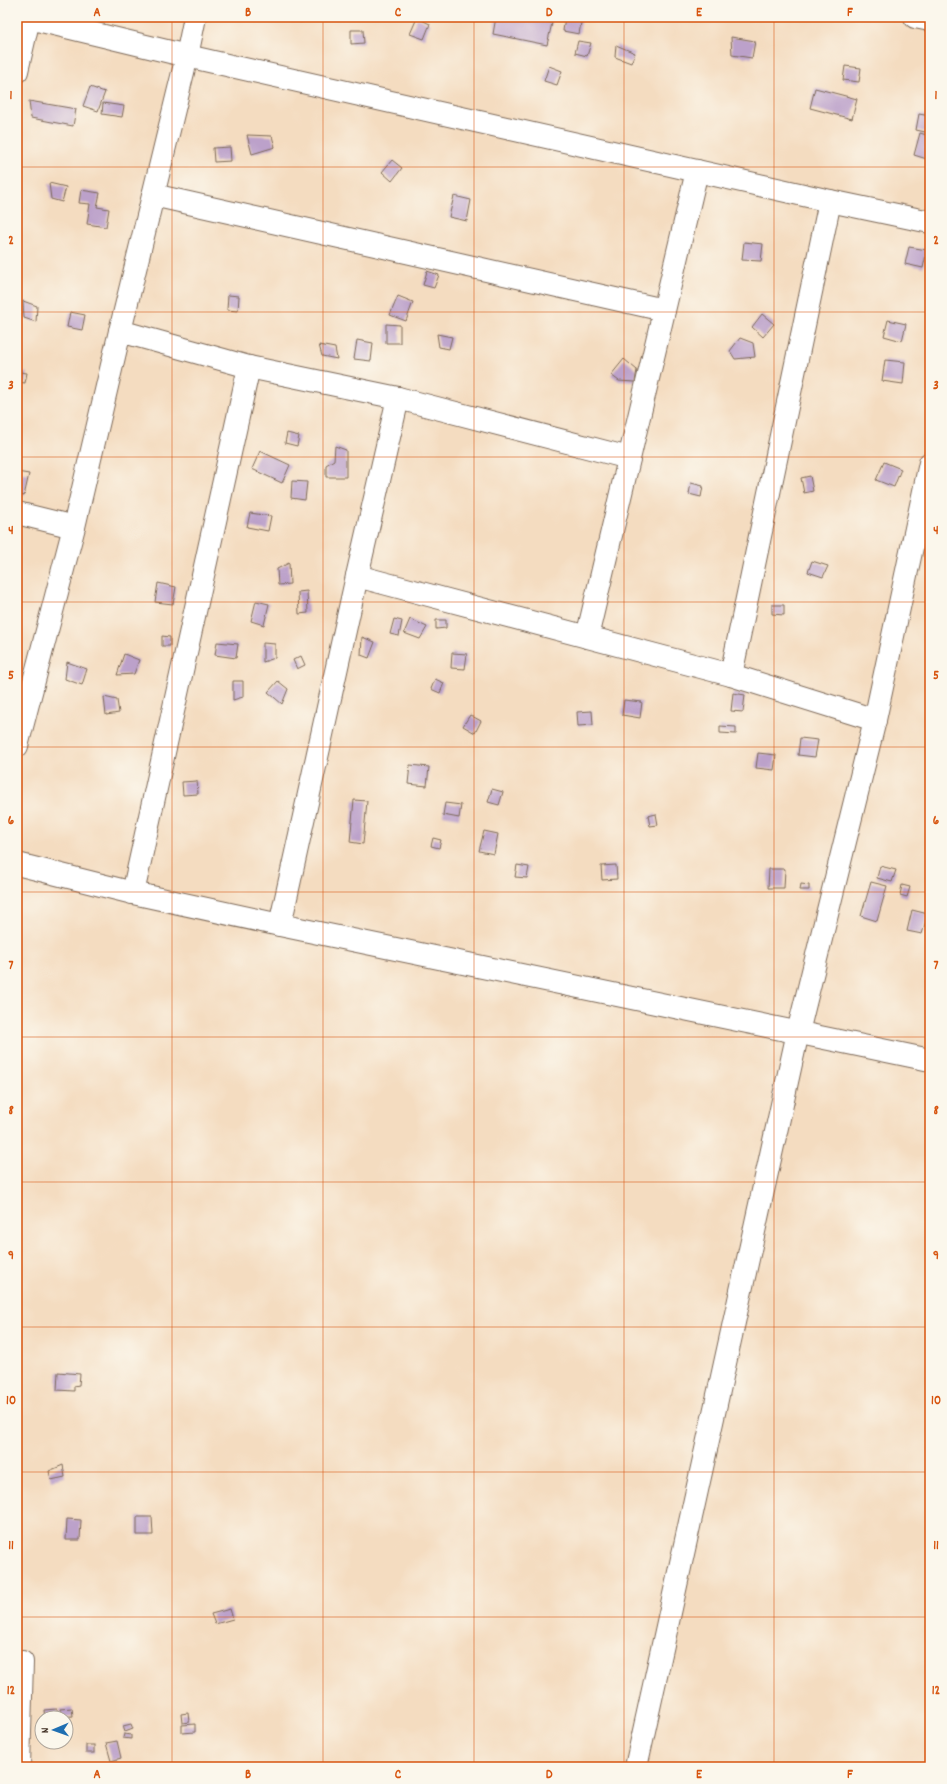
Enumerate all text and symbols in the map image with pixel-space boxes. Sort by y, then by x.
text: A [93,4,101,23]
text: B [245,4,251,23]
text: C [395,4,402,23]
text: D [546,4,553,23]
text: E [696,4,703,23]
text: F [847,4,853,23]
text: 1 [10,87,13,106]
text: 1 [935,87,938,106]
text: 2 [8,232,14,251]
text: 2 [933,232,939,251]
text: 3 [8,377,14,396]
text: 3 [933,377,939,396]
text: 4 [8,522,14,541]
text: 4 [933,522,939,541]
text: 5 [8,667,14,686]
text: 5 [933,667,939,686]
text: 6 [8,812,15,831]
text: 6 [933,812,940,831]
text: 7 [9,957,14,976]
text: 7 [934,957,939,976]
text: 8 [8,1102,14,1121]
text: 8 [933,1102,939,1121]
text: 9 [8,1247,14,1266]
text: 9 [933,1247,939,1266]
text: 10 [6,1392,16,1411]
text: 10 [931,1392,941,1411]
text: 11 [8,1537,14,1556]
text: 11 [933,1537,939,1556]
text: 12 [7,1682,16,1701]
text: 12 [932,1682,941,1701]
north arrow [34,1710,74,1750]
text: N [38,1727,54,1733]
text: A [93,1766,101,1784]
text: B [245,1766,251,1784]
text: C [395,1766,402,1784]
text: D [546,1766,553,1784]
text: E [696,1766,703,1784]
text: F [847,1766,853,1784]

